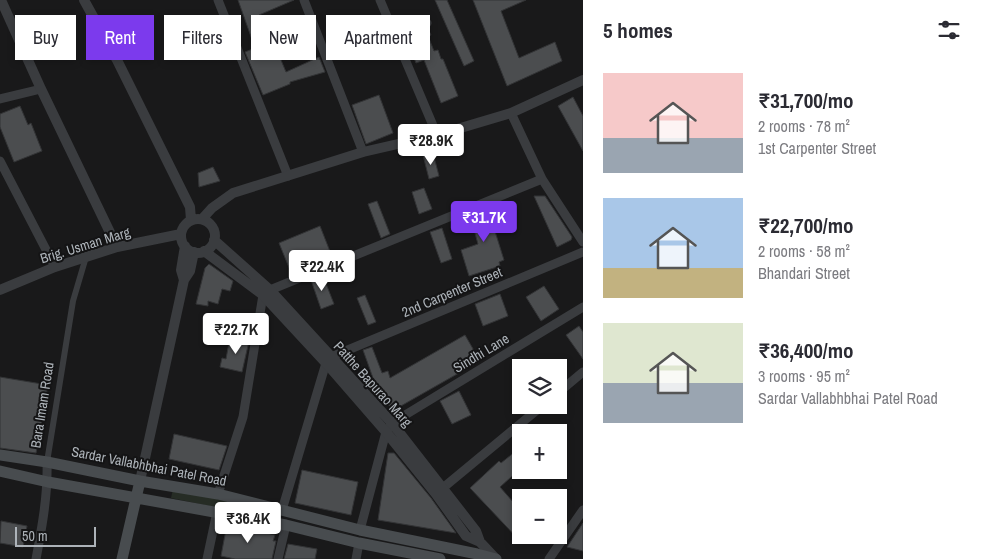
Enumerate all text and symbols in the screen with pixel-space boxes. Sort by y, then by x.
chip: Buy [15,15,76,60]
chip: Rent [86,15,154,60]
chip: Filters [164,15,241,60]
chip: New [251,15,316,60]
chip: Apartment [326,15,430,60]
text: 5 homes [603,16,673,45]
icon: filters [935,16,963,44]
text: ₹31,700/mo [758,86,853,115]
icon: home [643,93,703,153]
text: 2 rooms · 78 m² [758,115,850,137]
pin: ₹28.9K [390,124,472,166]
text: ₹28.9K [409,129,453,151]
text: 1st Carpenter Street [758,137,876,159]
pin: ₹31.7K [443,200,525,243]
text: ₹31.7K [462,206,506,228]
text: ₹22,700/mo [758,211,853,240]
icon: home [643,218,703,278]
street label: Brig. Usman Marg [38,223,133,267]
text: 2 rooms · 58 m² [758,240,850,262]
pin: ₹22.4K [281,250,363,292]
text: ₹22.4K [300,255,344,277]
text: Bhandari Street [758,262,850,284]
street label: 2nd Carpenter Street [399,263,505,321]
pin: ₹22.7K [195,312,277,355]
text: ₹22.7K [214,318,258,340]
street label: Sindhi Lane [450,329,512,377]
text: ₹36,400/mo [758,336,853,365]
street label: Patthe Bapurao Marg [330,337,417,431]
icon: home [643,343,703,403]
map controls [512,359,567,544]
button: layers [512,359,567,414]
street label: Bara Imam Road [26,361,58,449]
text: 3 rooms · 95 m² [758,365,850,387]
text: Sardar Vallabhbhai Patel Road [758,387,938,409]
button: + [512,424,567,479]
street label: Sardar Vallabhbhai Patel Road [70,442,228,490]
button: − [512,489,567,544]
pin: ₹36.4K [207,502,289,544]
text: ₹36.4K [226,507,270,529]
scale bar [15,524,96,547]
text: 50 m [22,527,48,545]

